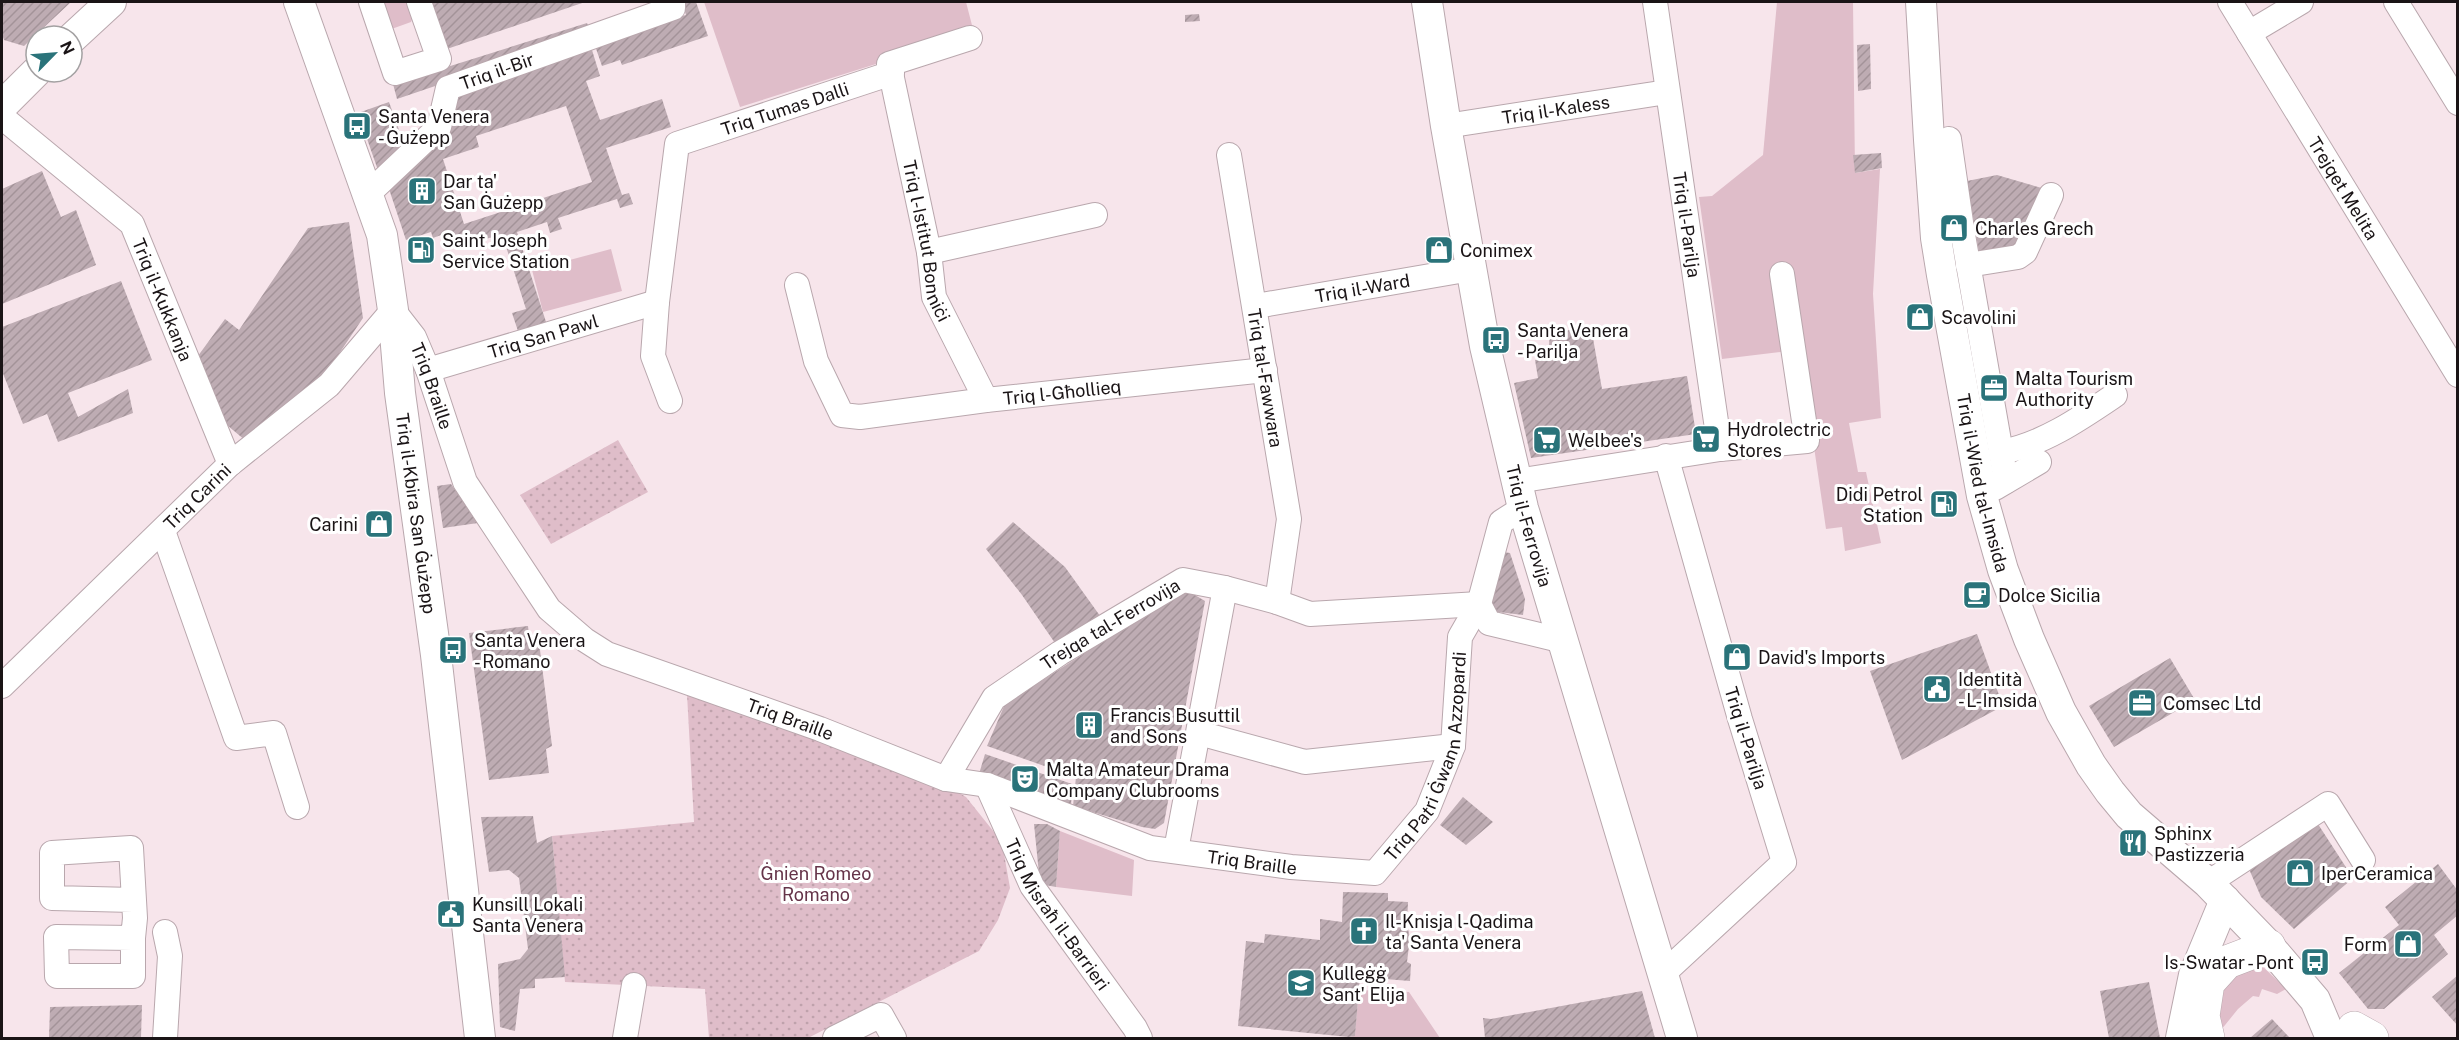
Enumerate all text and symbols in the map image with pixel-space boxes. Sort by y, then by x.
north arrow [24,24,84,84]
text: N [56,38,78,58]
street label: Triq il-Bir [457,48,537,93]
street label: Triq Tumas Dalli [718,78,851,139]
street label: Triq il-Kaless [1500,90,1611,128]
place label: Santa Venera - Ġużepp [378,106,490,148]
bus stop icon: Santa Venera - Ġużepp [341,110,373,142]
street label: Trejqet Melita [2304,133,2383,243]
street label: Triq l-Istitut Bonniċi [899,158,955,325]
place label: Dar ta' San Ġużepp [443,171,544,213]
street label: Triq il-Parilja [1669,171,1705,279]
building icon: Dar ta' San Ġużepp [406,175,438,207]
shop icon: Charles Grech [1938,212,1970,244]
place label: Charles Grech [1975,218,2094,239]
place label: Saint Joseph Service Station [442,230,569,272]
fuel station icon: Saint Joseph Service Station [405,234,437,266]
shop icon: Conimex [1423,234,1455,266]
street label: Triq il-Kukkanja [128,235,197,364]
place label: Conimex [1460,240,1533,261]
street label: Triq il-Ward [1313,269,1411,306]
shop icon: Scavolini [1904,301,1936,333]
street label: Triq tal-Fawwara [1244,307,1288,449]
place label: Scavolini [1941,307,2016,328]
street label: Triq San Pawl [485,310,601,362]
place label: Santa Venera - Parilja [1517,320,1629,362]
bus stop icon: Santa Venera - Parilja [1480,324,1512,356]
street label: Triq Braille [407,339,457,432]
place label: Malta Tourism Authority [2015,368,2133,410]
office icon: Malta Tourism Authority [1978,372,2010,404]
street label: Triq l-Għollieq [1002,375,1122,409]
street label: Triq il-Wied tal-Imsida [1953,392,2014,575]
street label: Triq il-Kbira San Ġużepp [392,412,441,615]
place label: Hydrolectric Stores [1727,419,1831,461]
supermarket icon: Hydrolectric Stores [1690,423,1722,455]
supermarket icon: Welbee's [1531,424,1563,456]
place label: Welbee's [1568,430,1642,451]
street label: Triq Carini [159,459,235,534]
street label: Triq il-Ferrovija [1503,462,1557,589]
place label: Didi Petrol Station [1836,484,1923,526]
fuel station icon: Didi Petrol Station [1928,488,1960,520]
shop icon: Carini [363,508,395,540]
place label: Carini [309,514,358,535]
street label: Trejqa tal-Ferrovija [1036,574,1183,674]
cafe icon: Dolce Sicilia [1961,579,1993,611]
place label: Dolce Sicilia [1998,585,2100,606]
place label: Santa Venera - Romano [474,630,586,672]
bus stop icon: Santa Venera - Romano [437,634,469,666]
shop icon: David's Imports [1721,641,1753,673]
place label: David's Imports [1758,647,1885,668]
street label: Triq Patri Ġwann Azzopardi [1380,651,1470,865]
place label: Identità - L-Imsida [1958,669,2037,711]
public building icon: Identità - L-Imsida [1921,673,1953,705]
street label: Triq il-Parilja [1720,684,1772,792]
office icon: Comsec Ltd [2126,687,2158,719]
place label: Comsec Ltd [2163,693,2261,714]
street label: Triq Braille [744,694,837,744]
place label: Francis Busuttil and Sons [1110,705,1241,747]
building icon: Francis Busuttil and Sons [1073,709,1105,741]
place label: Malta Amateur Drama Company Clubrooms [1046,759,1229,801]
theatre icon: Malta Amateur Drama Company Clubrooms [1009,763,1041,795]
place label: Sphinx Pastizzeria [2154,823,2245,865]
restaurant icon: Sphinx Pastizzeria [2117,827,2149,859]
street label: Triq Misraħ il-Barrieri [1002,835,1114,994]
street label: Triq Braille [1206,845,1298,878]
shop icon: IperCeramica [2284,857,2316,889]
park label: Ġnien Romeo Romano [761,862,872,905]
place label: IperCeramica [2321,863,2433,884]
place label: Kunsill Lokali Santa Venera [472,894,584,936]
public building icon: Kunsill Lokali Santa Venera [435,898,467,930]
place label: Il-Knisja l-Qadima ta' Santa Venera [1385,911,1533,953]
church icon: Il-Knisja l-Qadima ta' Santa Venera [1348,915,1380,947]
shop icon: Form [2392,928,2424,960]
place label: Form [2344,934,2387,955]
bus stop icon: Is-Swatar - Pont [2299,946,2331,978]
place label: Is-Swatar - Pont [2164,952,2294,973]
place label: Kulleġġ Sant' Elija [1322,963,1405,1005]
school or university icon: Kulleġġ Sant' Elija [1285,967,1317,999]

